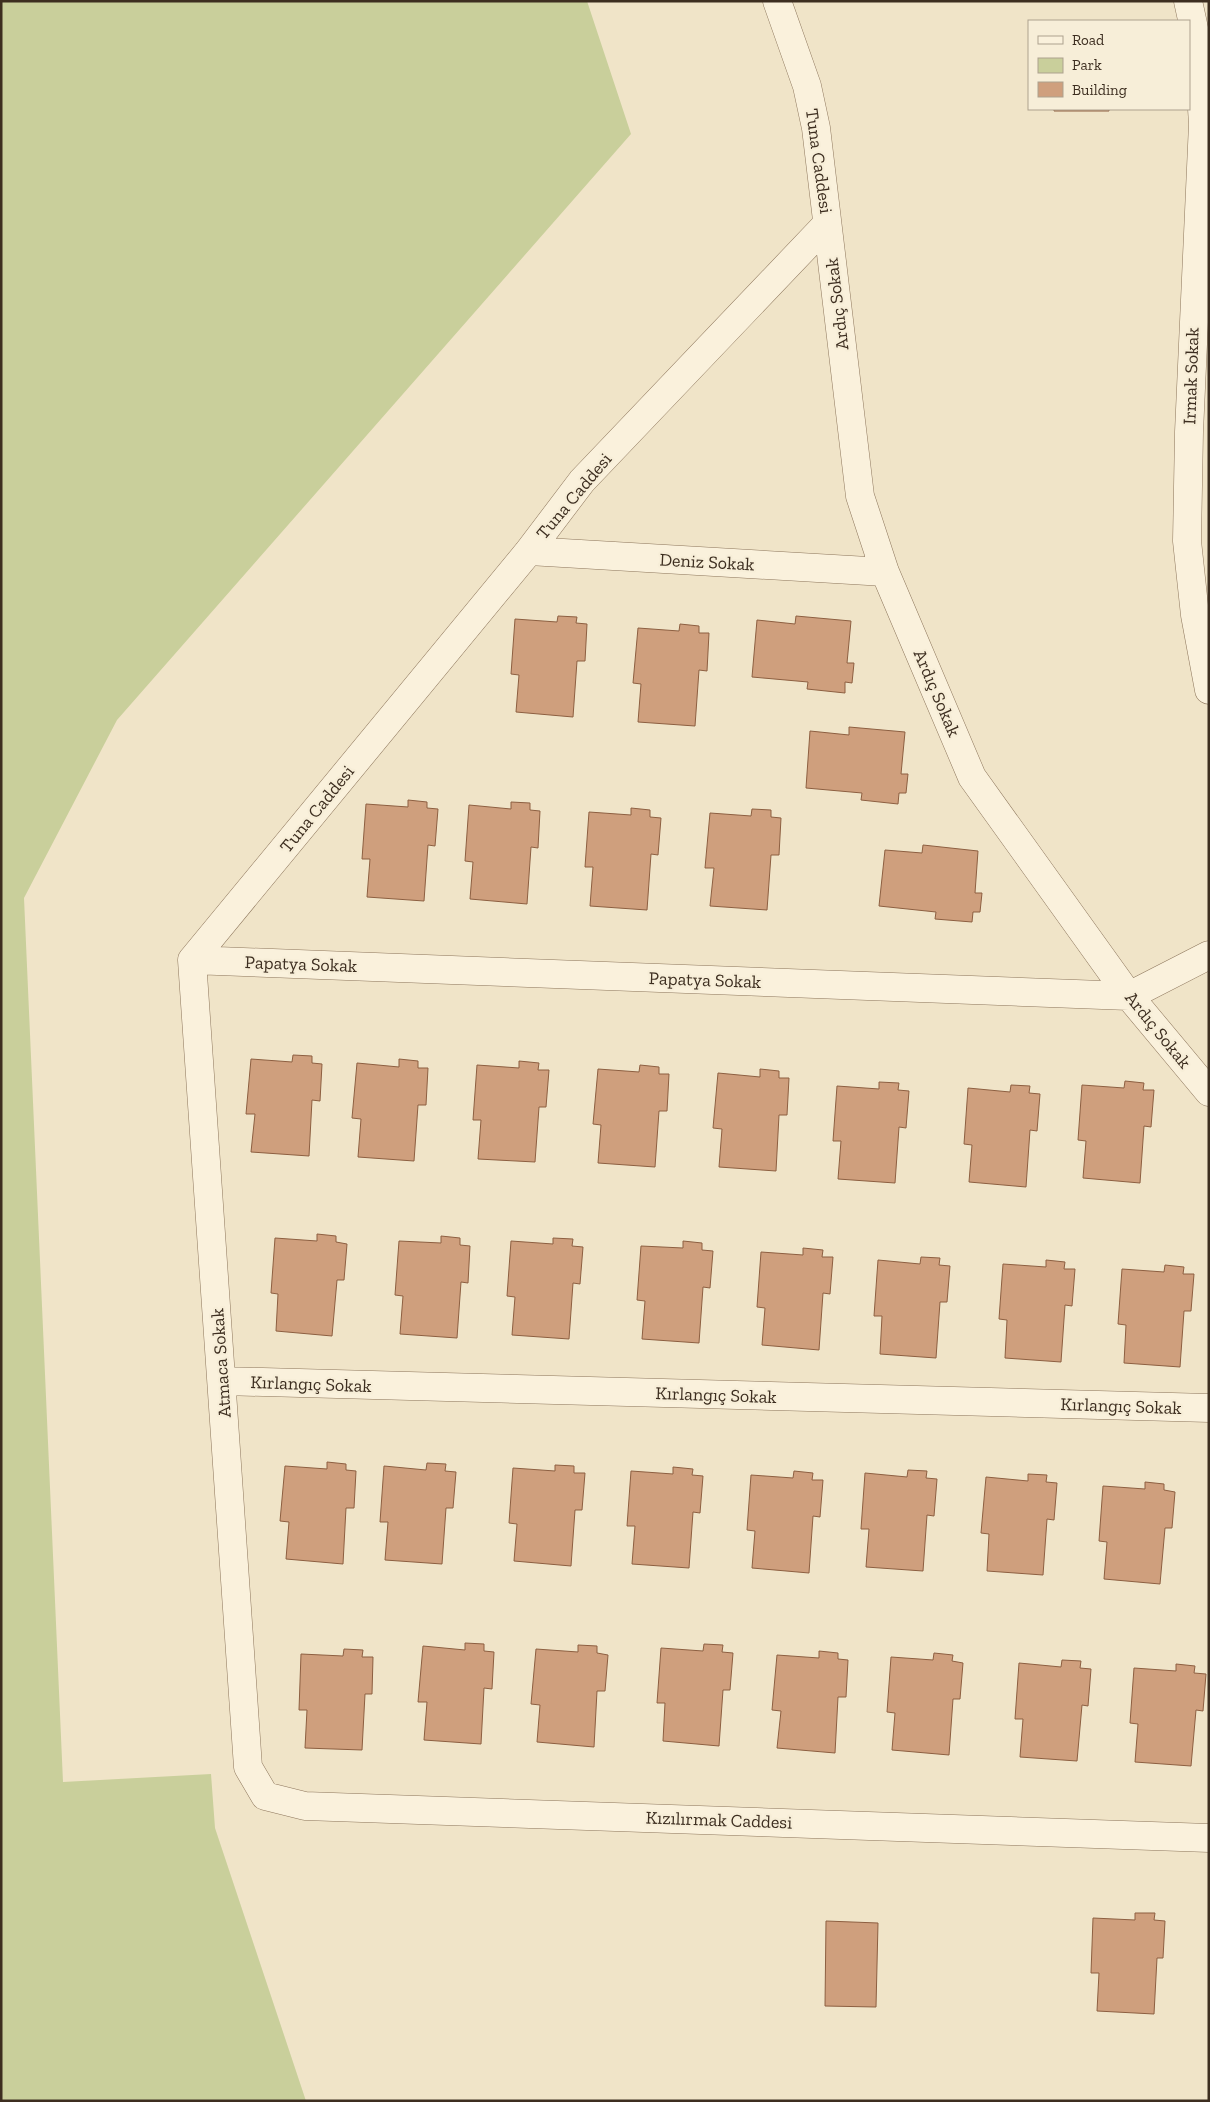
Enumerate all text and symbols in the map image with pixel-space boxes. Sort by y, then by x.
legend [1028,20,1190,110]
text: Road [1072,31,1105,49]
text: Park [1072,56,1102,74]
text: Building [1072,81,1127,99]
street label: Tuna Caddesi [801,107,837,215]
street label: Ardıç Sokak [820,256,854,351]
street label: Irmak Sokak [1178,326,1204,425]
street label: Tuna Caddesi [532,448,616,544]
street label: Deniz Sokak [659,549,756,576]
street label: Ardıç Sokak [909,646,966,741]
street label: Tuna Caddesi [275,761,359,857]
street label: Papatya Sokak [244,951,358,977]
street label: Papatya Sokak [648,967,762,993]
street label: Ardıç Sokak [1120,987,1196,1073]
street label: Atmaca Sokak [206,1307,236,1418]
street label: Kırlangıç Sokak [250,1371,373,1397]
street label: Kırlangıç Sokak [655,1382,778,1408]
street label: Kırlangıç Sokak [1060,1393,1183,1419]
street label: Kızılırmak Caddesi [645,1806,793,1834]

